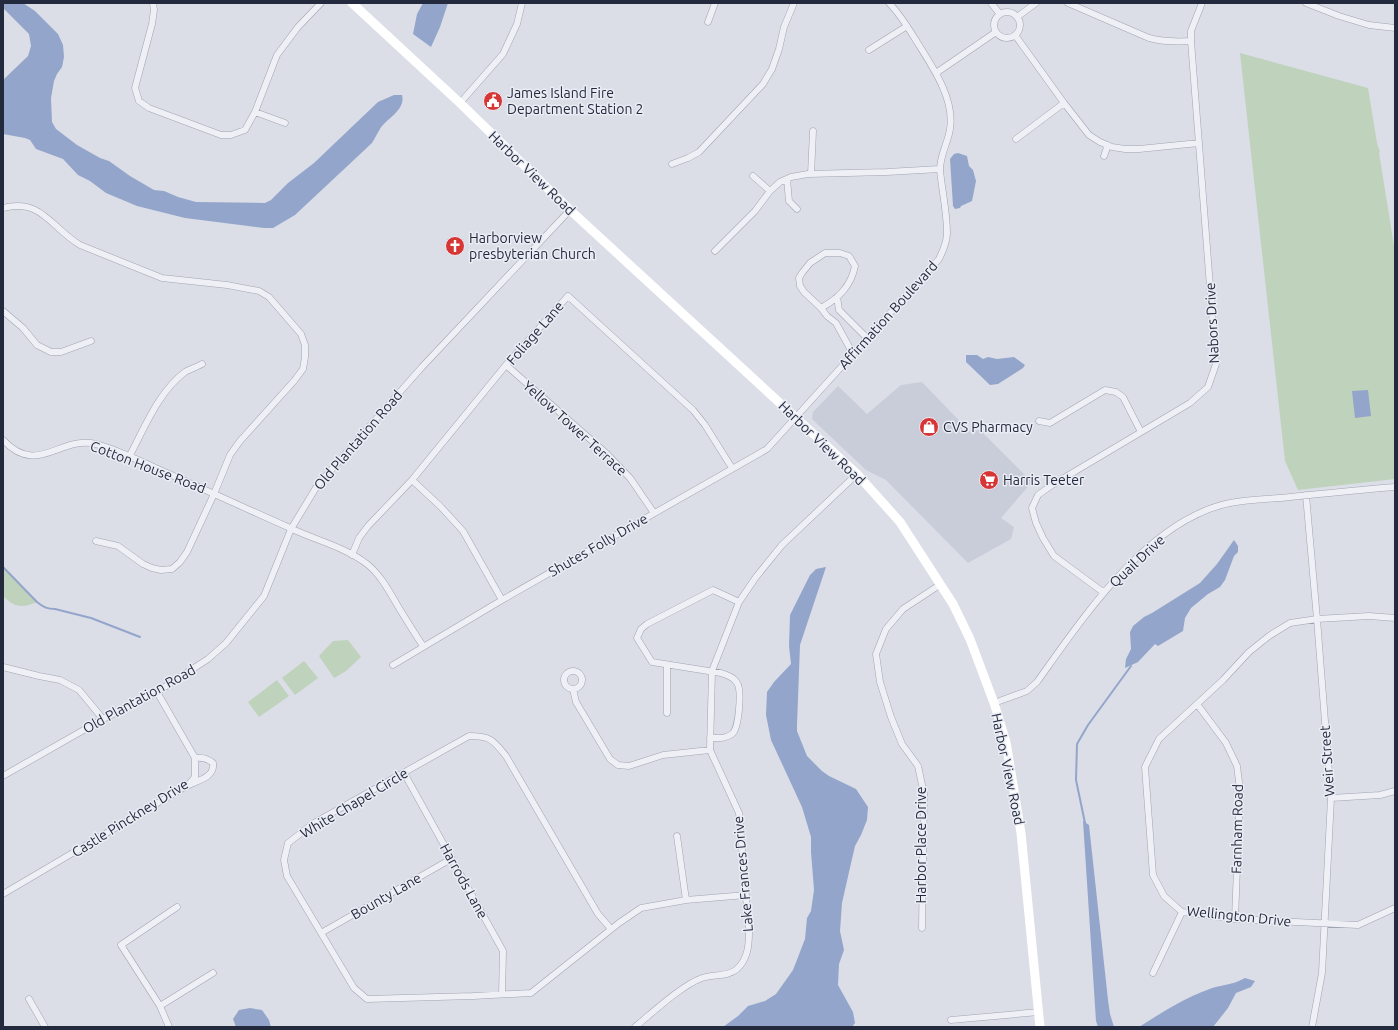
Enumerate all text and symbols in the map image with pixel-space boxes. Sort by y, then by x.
place label: James Island Fire Department Station 2 [507,85,644,117]
public building icon: James Island Fire Department Station 2 [482,90,504,112]
street label: Harbor View Road [485,128,579,218]
place label: Harborview presbyterian Church [469,230,596,262]
church icon: Harborview presbyterian Church [444,235,466,257]
street label: Affirmation Boulevard [835,258,941,372]
street label: Nabors Drive [1202,282,1222,364]
street label: Foliage Lane [503,298,567,368]
street label: Yellow Tower Terrace [520,377,630,479]
street label: Old Plantation Road [310,387,406,493]
street label: Harbor View Road [775,398,869,488]
shop icon: CVS Pharmacy [918,416,940,438]
place label: CVS Pharmacy [943,419,1033,435]
street label: Cotton House Road [88,438,208,496]
supermarket icon: Harris Teeter [978,469,1000,491]
place label: Harris Teeter [1003,472,1085,488]
street label: Shutes Folly Drive [546,510,650,580]
street label: Quail Drive [1106,531,1168,591]
street label: Old Plantation Road [80,661,198,737]
street label: Harbor View Road [988,712,1028,826]
street label: Weir Street [1316,724,1337,797]
street label: White Chapel Circle [297,765,411,841]
street label: Castle Pinckney Drive [69,776,191,860]
street label: Farnham Road [1228,784,1246,874]
street label: Harbor Place Drive [913,787,929,903]
street label: Lake Frances Drive [730,815,756,933]
street label: Harrods Lane [437,841,491,921]
street label: Bounty Lane [348,869,424,923]
street label: Wellington Drive [1186,903,1292,929]

